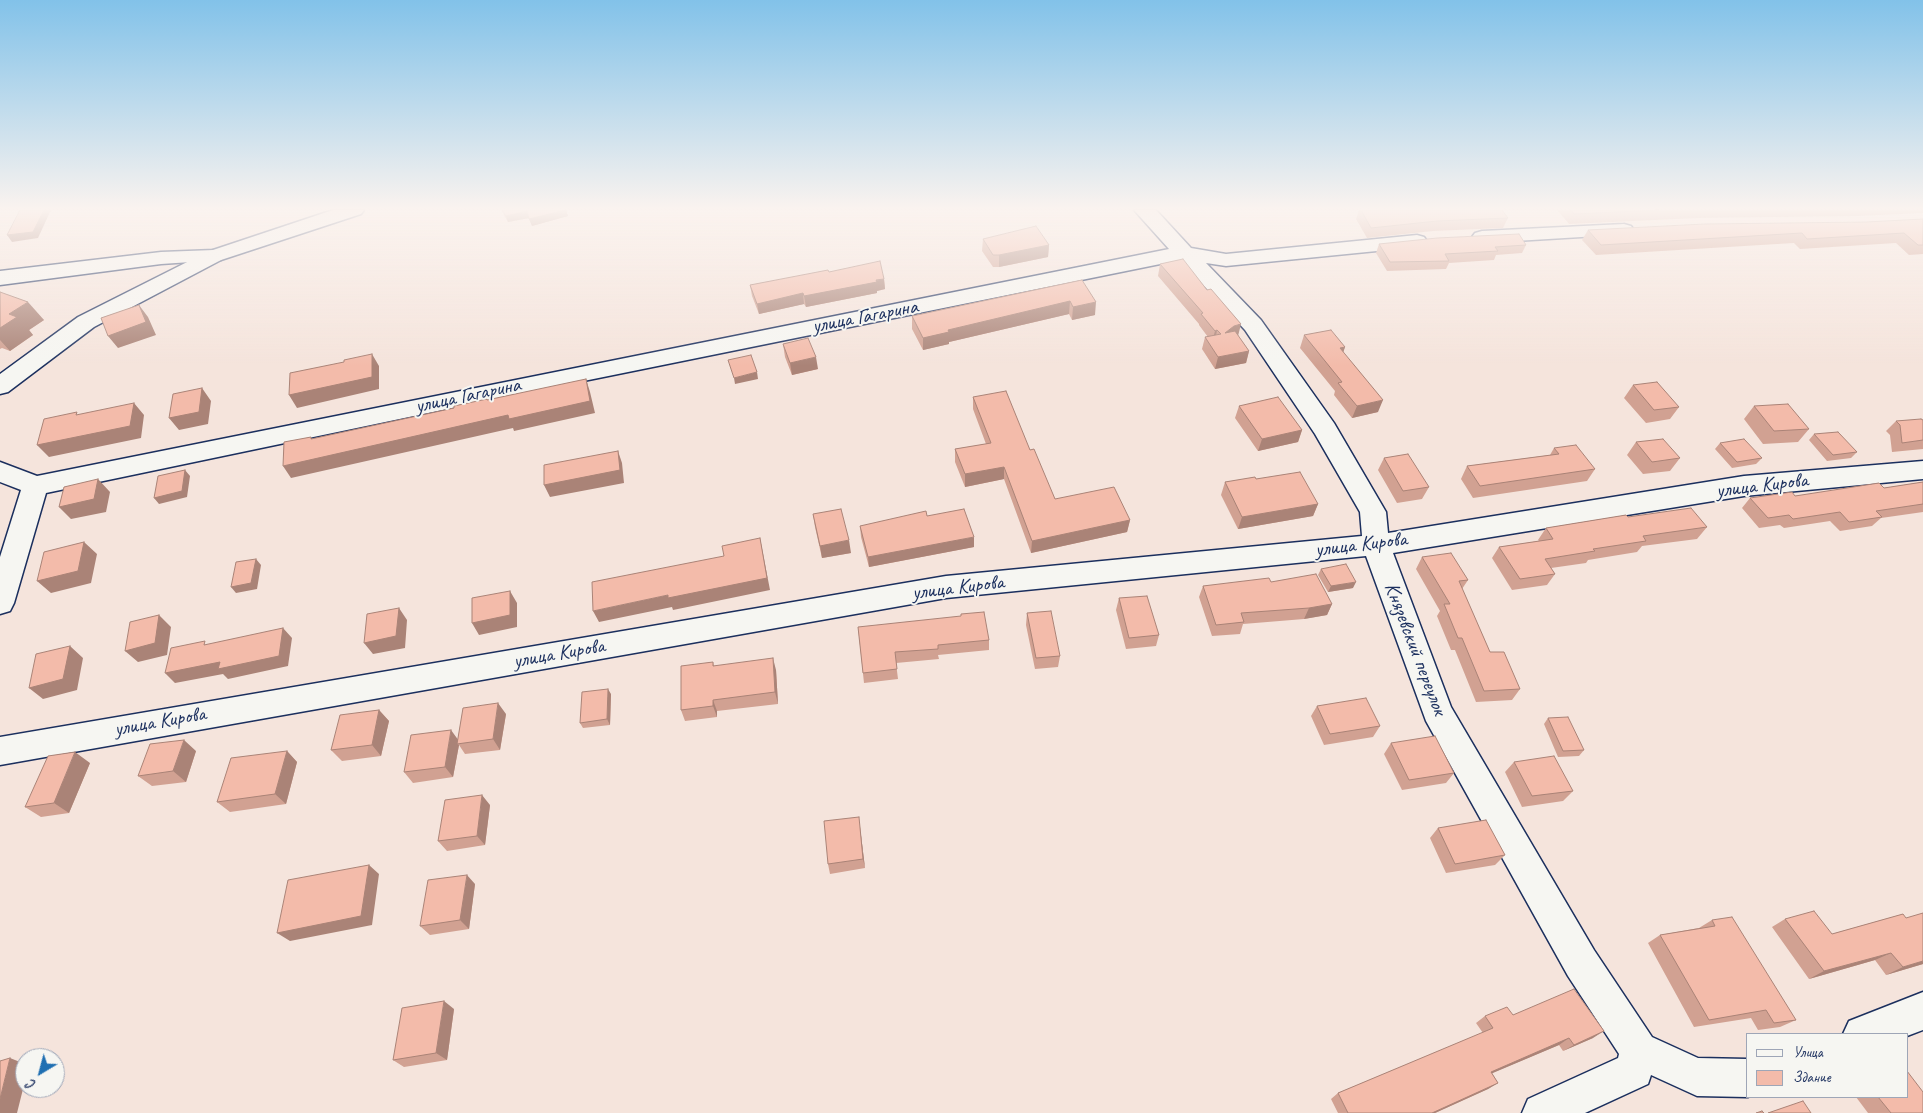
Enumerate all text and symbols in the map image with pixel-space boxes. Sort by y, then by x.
street label: улица Гагарина [810,294,920,340]
street label: улица Гагарина [413,373,523,419]
street label: улица Кирова [1715,468,1809,504]
street label: улица Кирова [1314,527,1408,563]
street label: улица Кирова [911,570,1005,606]
street label: Князевский переулок [1378,579,1452,719]
street label: улица Кирова [511,634,607,674]
street label: улица Кирова [112,702,208,742]
legend [1746,1033,1908,1098]
text: Улица [1793,1043,1823,1062]
north arrow [15,1048,65,1098]
text: Здание [1793,1068,1831,1087]
text: С [23,1076,39,1093]

